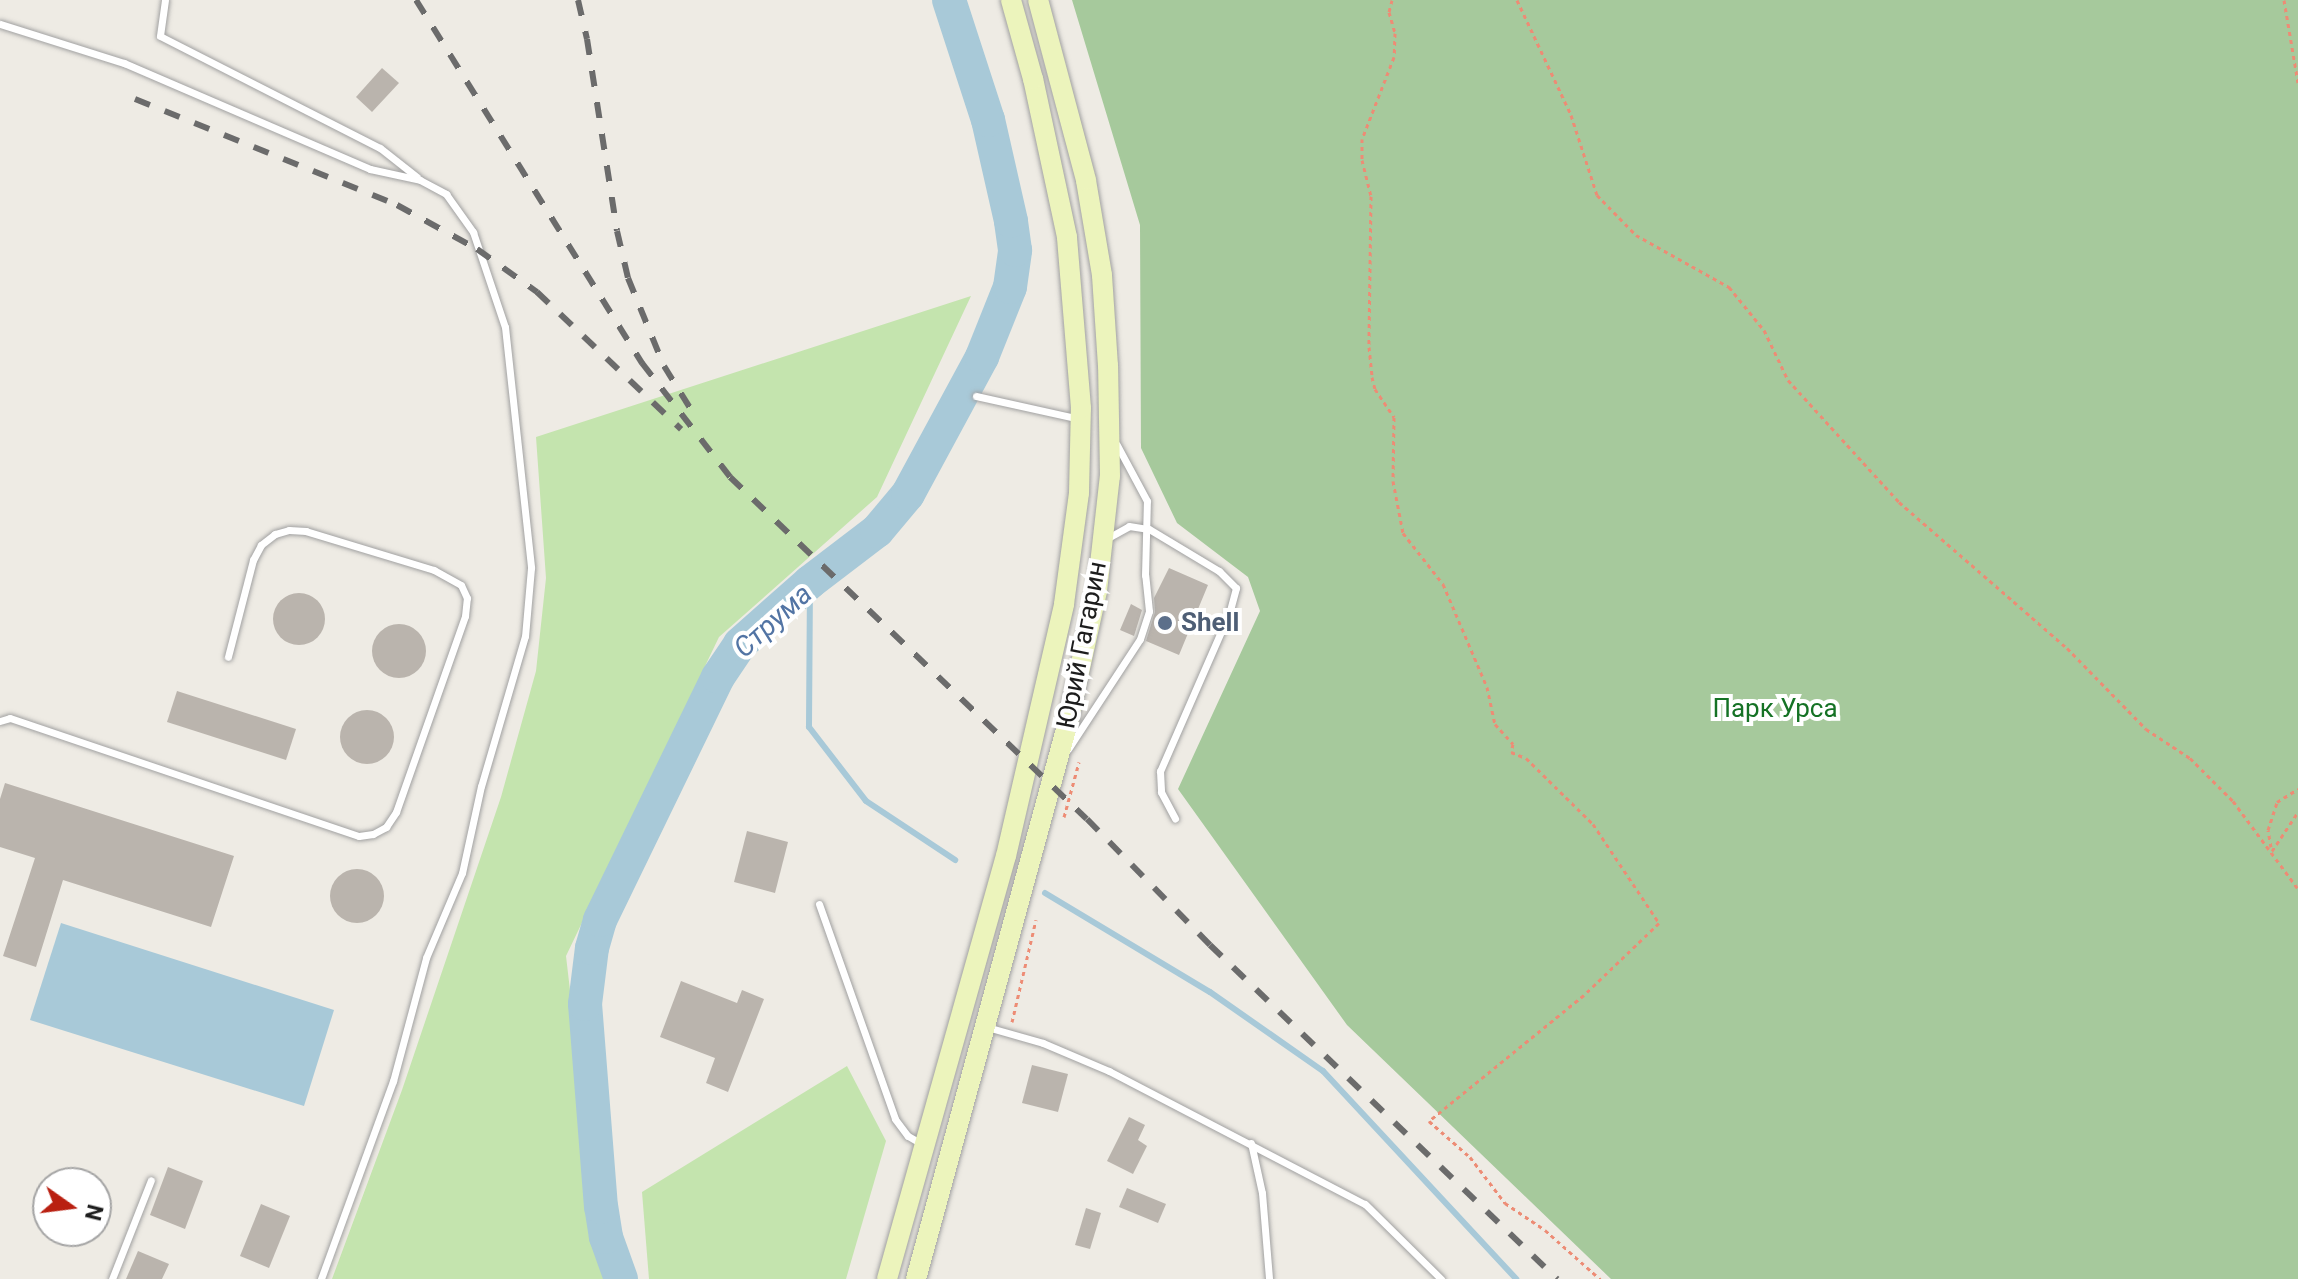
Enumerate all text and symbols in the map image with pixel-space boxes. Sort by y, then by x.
street label: Юрий Гагарин [1050,559,1114,731]
water label: Струма [727,577,819,665]
place label: Shell [1181,607,1239,639]
marker: Shell [1156,614,1174,632]
park label: Парк Урса [1712,693,1838,725]
north arrow [32,1167,112,1247]
text: N [80,1202,108,1223]

